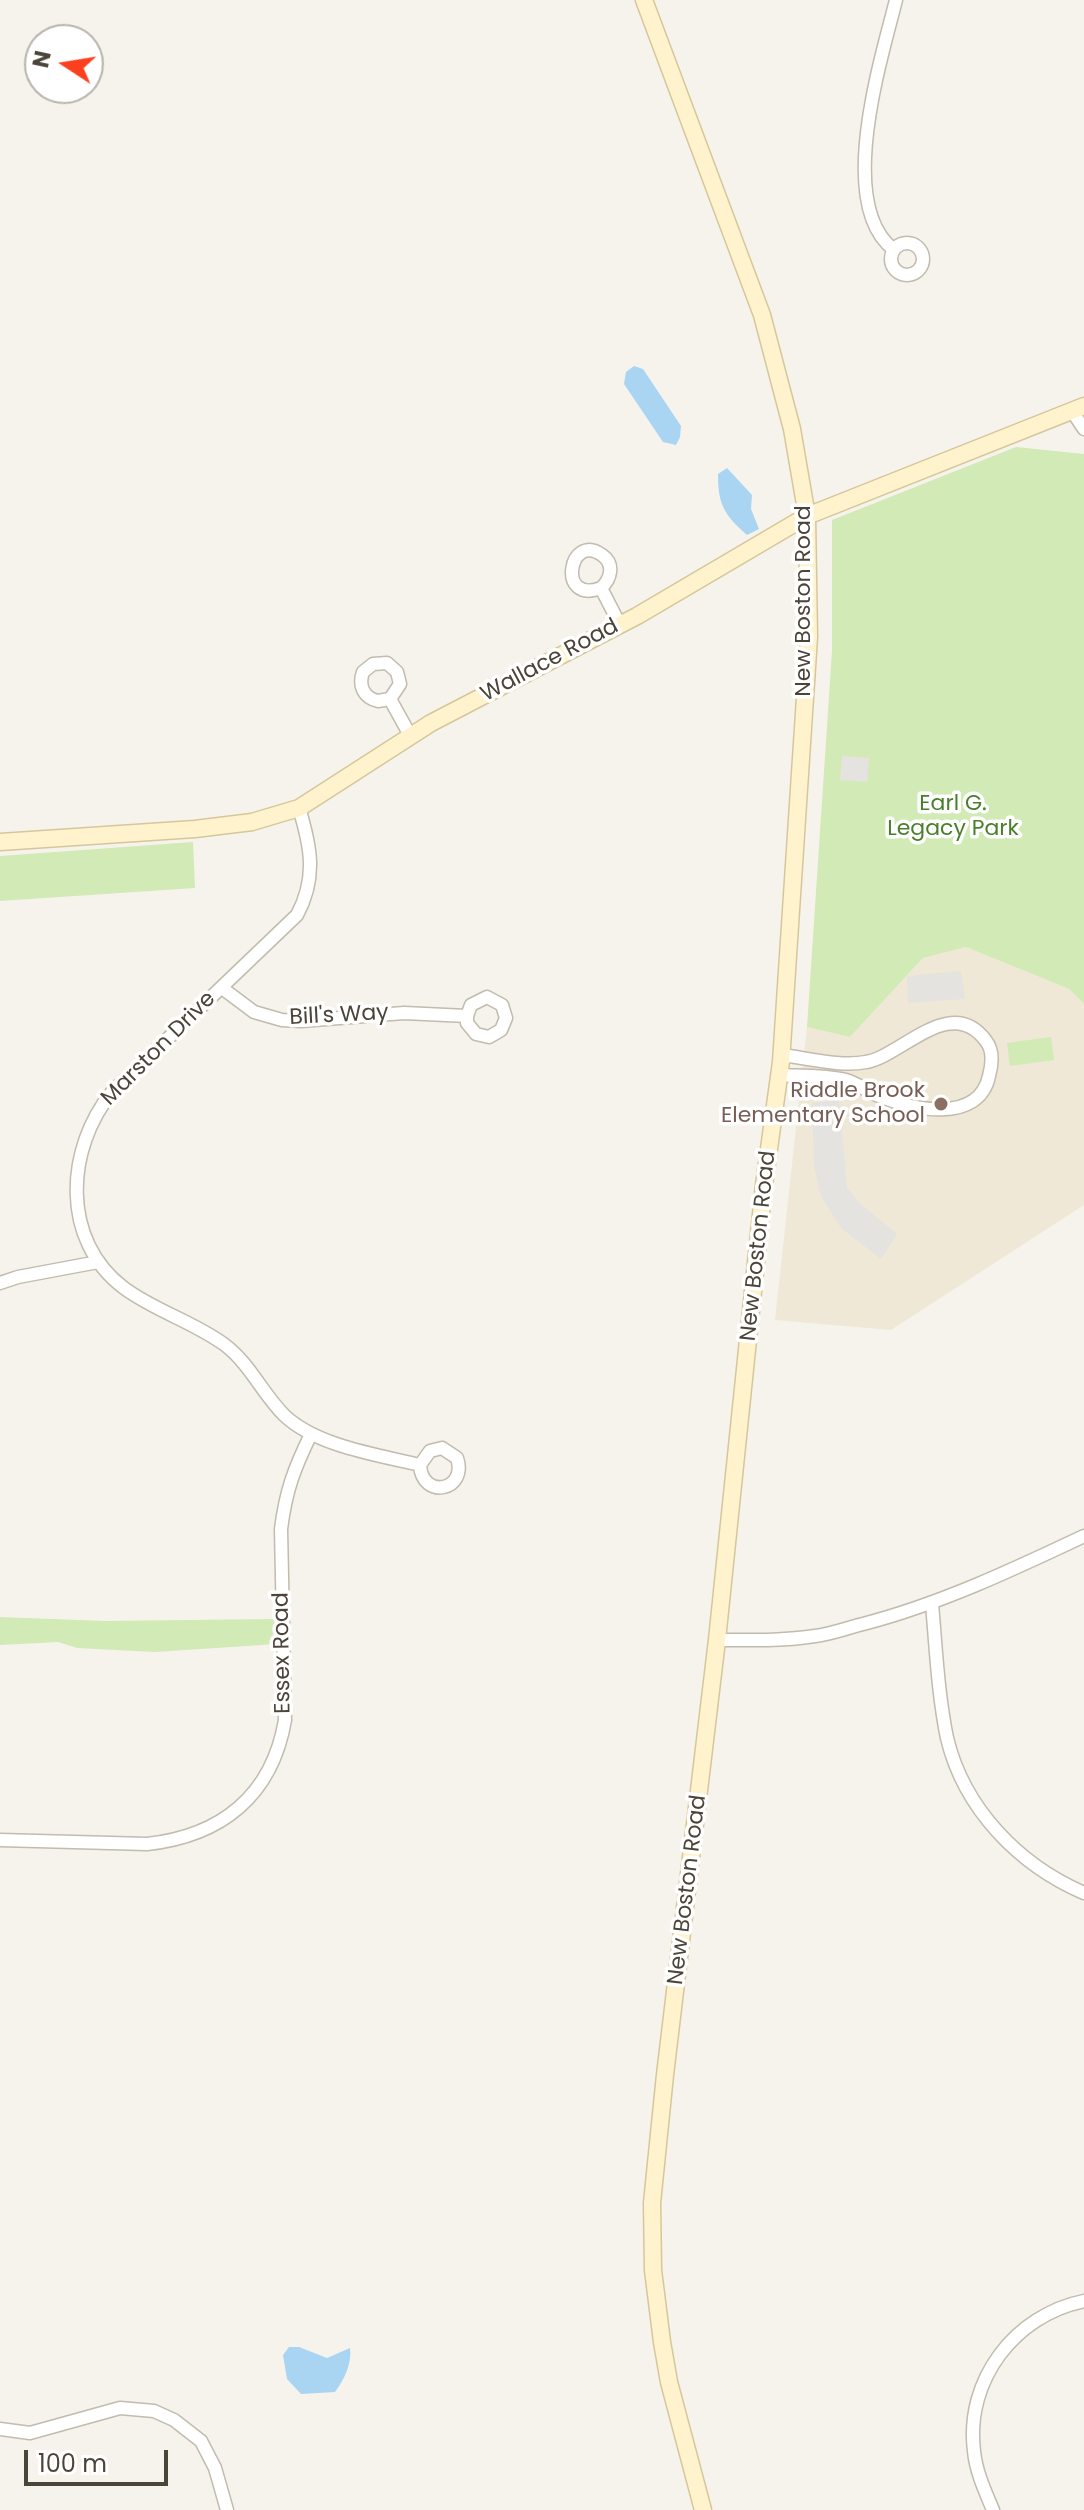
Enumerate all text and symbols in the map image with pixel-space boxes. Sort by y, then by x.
north arrow [24,24,104,104]
text: N [25,48,59,71]
street label: New Boston Road [791,505,817,697]
street label: Wallace Road [477,614,623,708]
park label: Earl G. Legacy Park [887,791,1019,842]
street label: Marston Drive [96,986,222,1112]
street label: Bill's Way [289,1000,389,1032]
place label: Riddle Brook Elementary School [721,1078,925,1130]
marker: Riddle Brook Elementary School [932,1095,950,1113]
street label: New Boston Road [736,1149,782,1343]
street label: Essex Road [269,1592,297,1714]
street label: New Boston Road [663,1793,713,1987]
scale bar [28,2434,172,2484]
text: 100 m [38,2447,107,2480]

